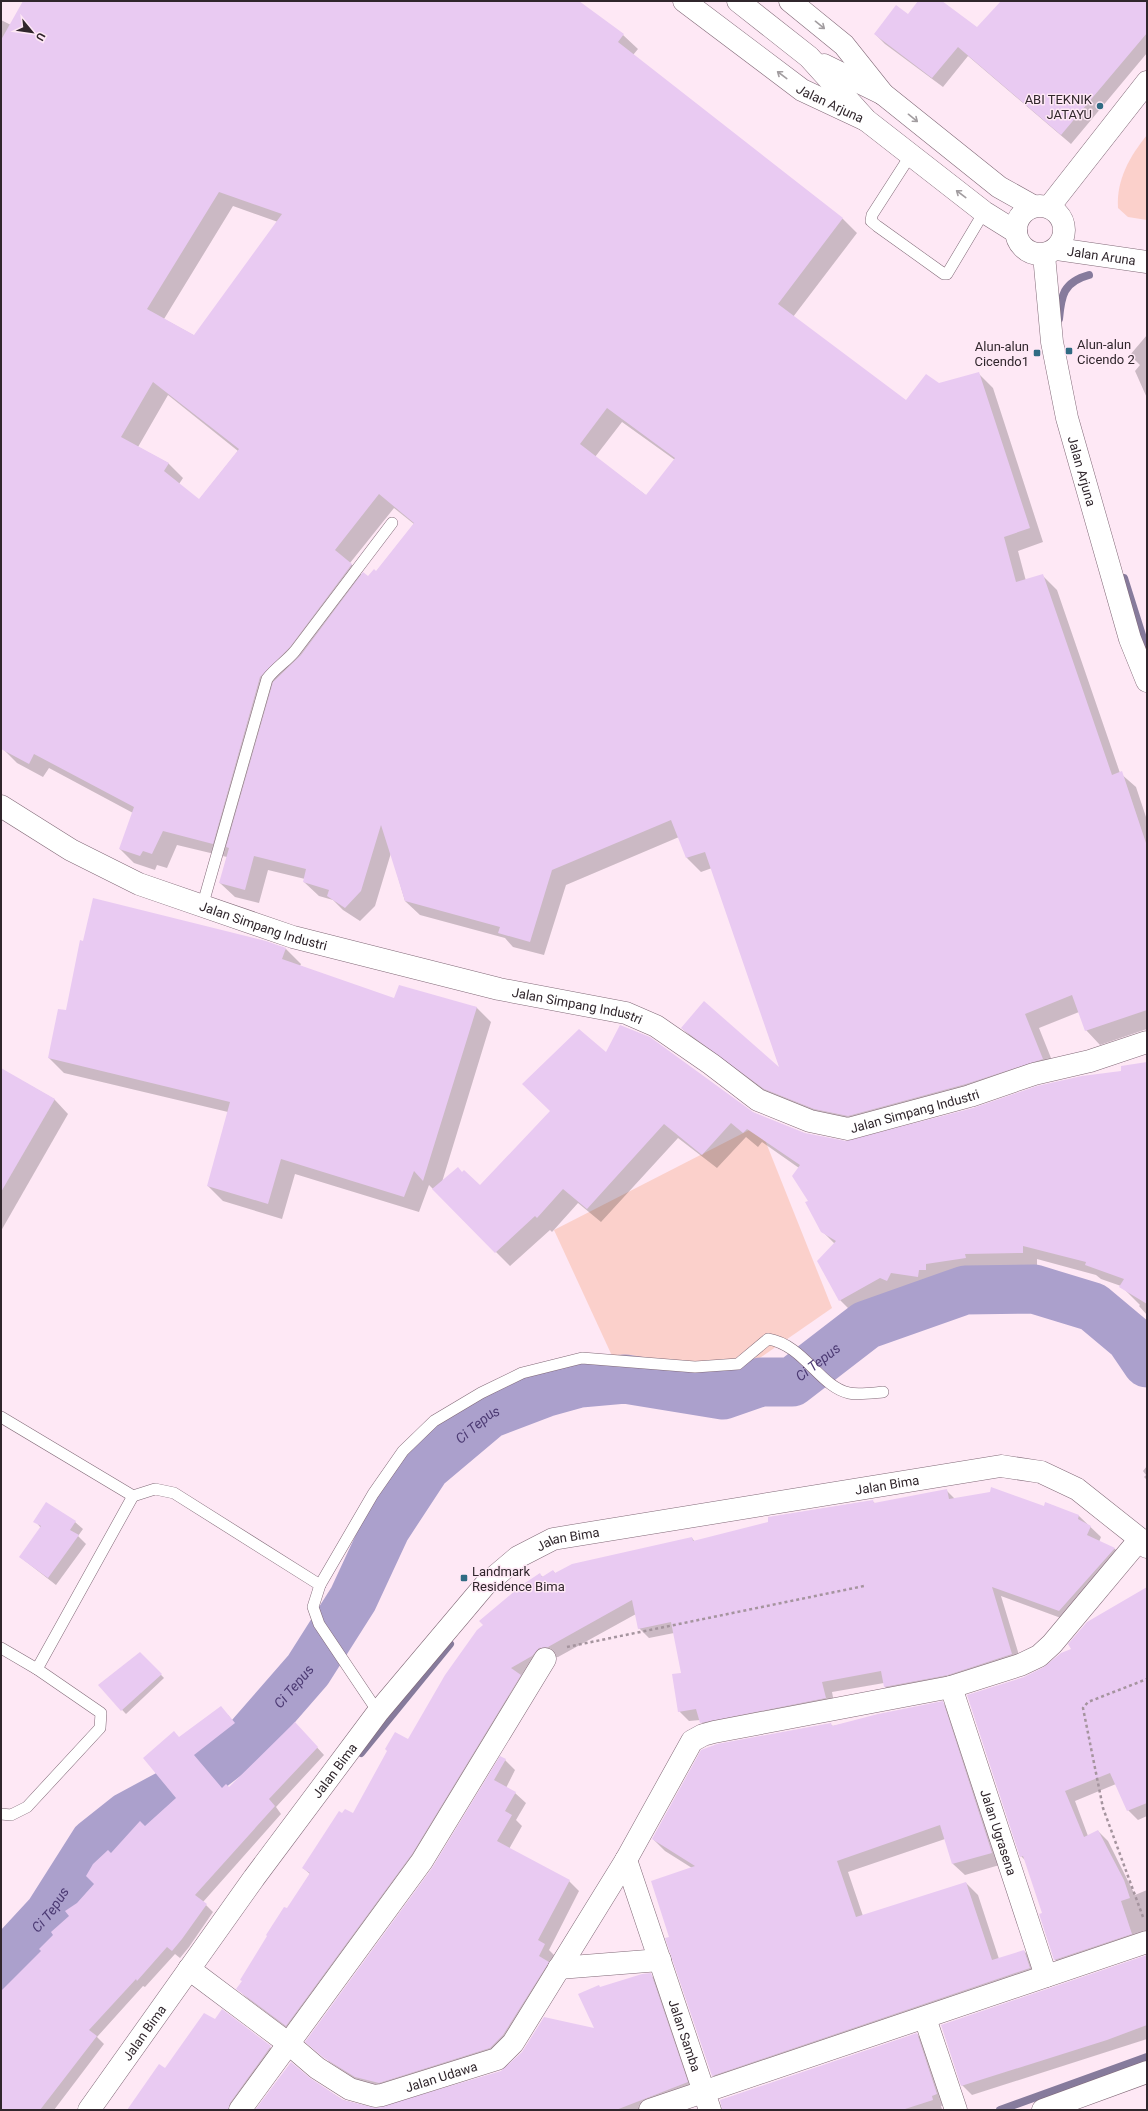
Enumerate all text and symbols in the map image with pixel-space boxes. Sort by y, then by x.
north arrow [12,12,52,52]
one-way arrow [815,21,826,30]
text: U [33,30,48,43]
one-way arrow [777,71,788,80]
street label: Jalan Arjuna [793,81,866,125]
place label: ABI TEKNIK JATAYU [1025,92,1093,122]
marker: ABI TEKNIK JATAYU [1095,101,1105,111]
one-way arrow [908,114,919,123]
one-way arrow [955,190,966,198]
street label: Jalan Aruna [1066,243,1137,268]
place label: Alun-alun Cicendo 2 [1077,337,1135,367]
place label: Alun-alun Cicendo1 [974,339,1029,369]
marker: Alun-alun Cicendo 2 [1064,346,1074,356]
marker: Alun-alun Cicendo1 [1032,348,1042,358]
street label: Jalan Arjuna [1065,434,1099,508]
street label: Jalan Simpang Industri [198,898,329,953]
street label: Jalan Simpang Industri [511,984,645,1027]
street label: Jalan Simpang Industri [848,1086,981,1136]
water label: Ci Tepus [792,1340,843,1384]
water label: Ci Tepus [452,1403,502,1447]
street label: Jalan Bima [854,1472,920,1497]
street label: Jalan Bima [534,1524,600,1554]
place label: Landmark Residence Bima [472,1564,565,1594]
marker: Landmark Residence Bima [459,1573,469,1583]
water label: Ci Tepus [271,1662,317,1711]
street label: Jalan Bima [309,1740,360,1801]
street label: Jalan Ugrasena [978,1787,1020,1877]
water label: Ci Tepus [28,1884,72,1935]
street label: Jalan Samba [666,1997,704,2074]
street label: Jalan Bima [119,2002,169,2063]
street label: Jalan Udawa [403,2058,479,2095]

